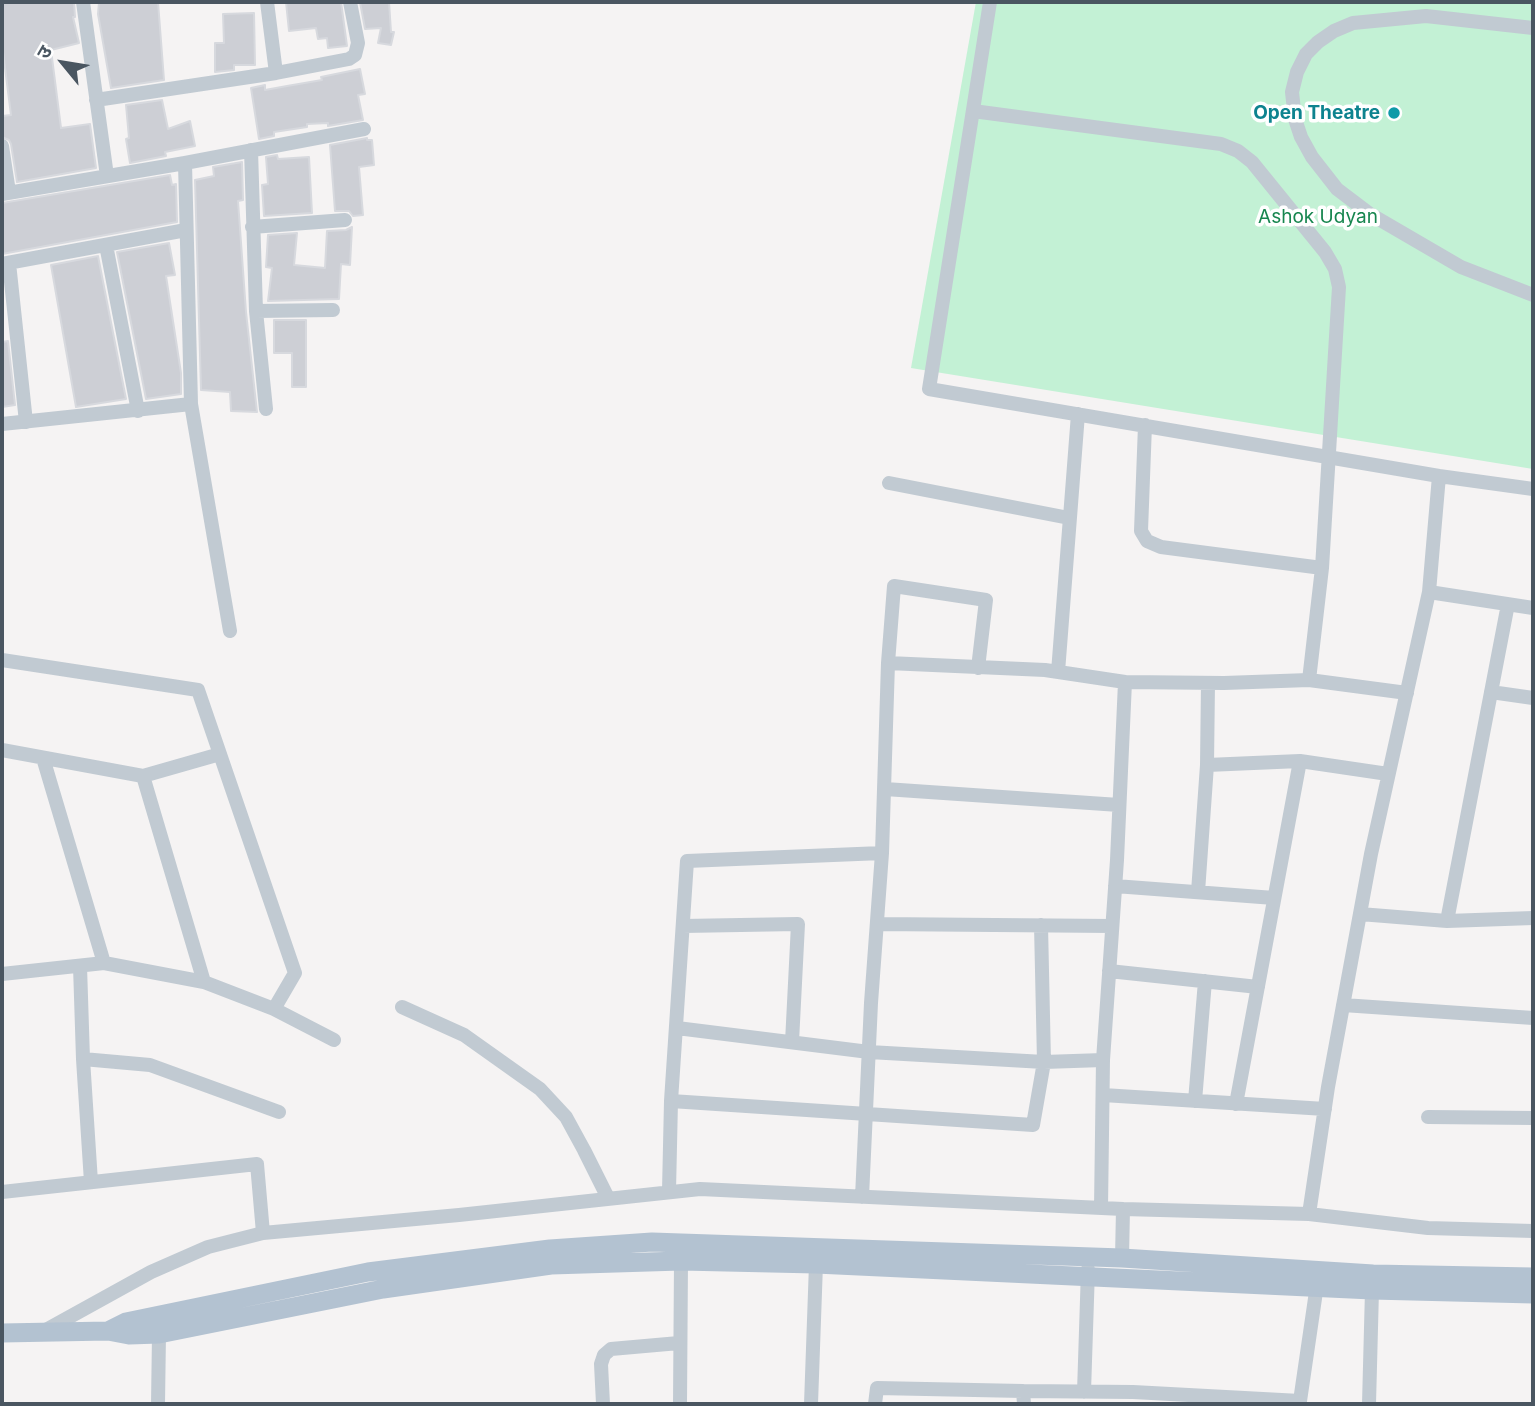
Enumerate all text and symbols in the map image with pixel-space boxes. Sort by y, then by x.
north arrow [28,28,98,98]
text: उ [32,42,57,63]
place label: Open Theatre [1253,102,1380,124]
marker: Open Theatre [1386,105,1402,121]
park label: Ashok Udyan [1258,206,1378,228]

